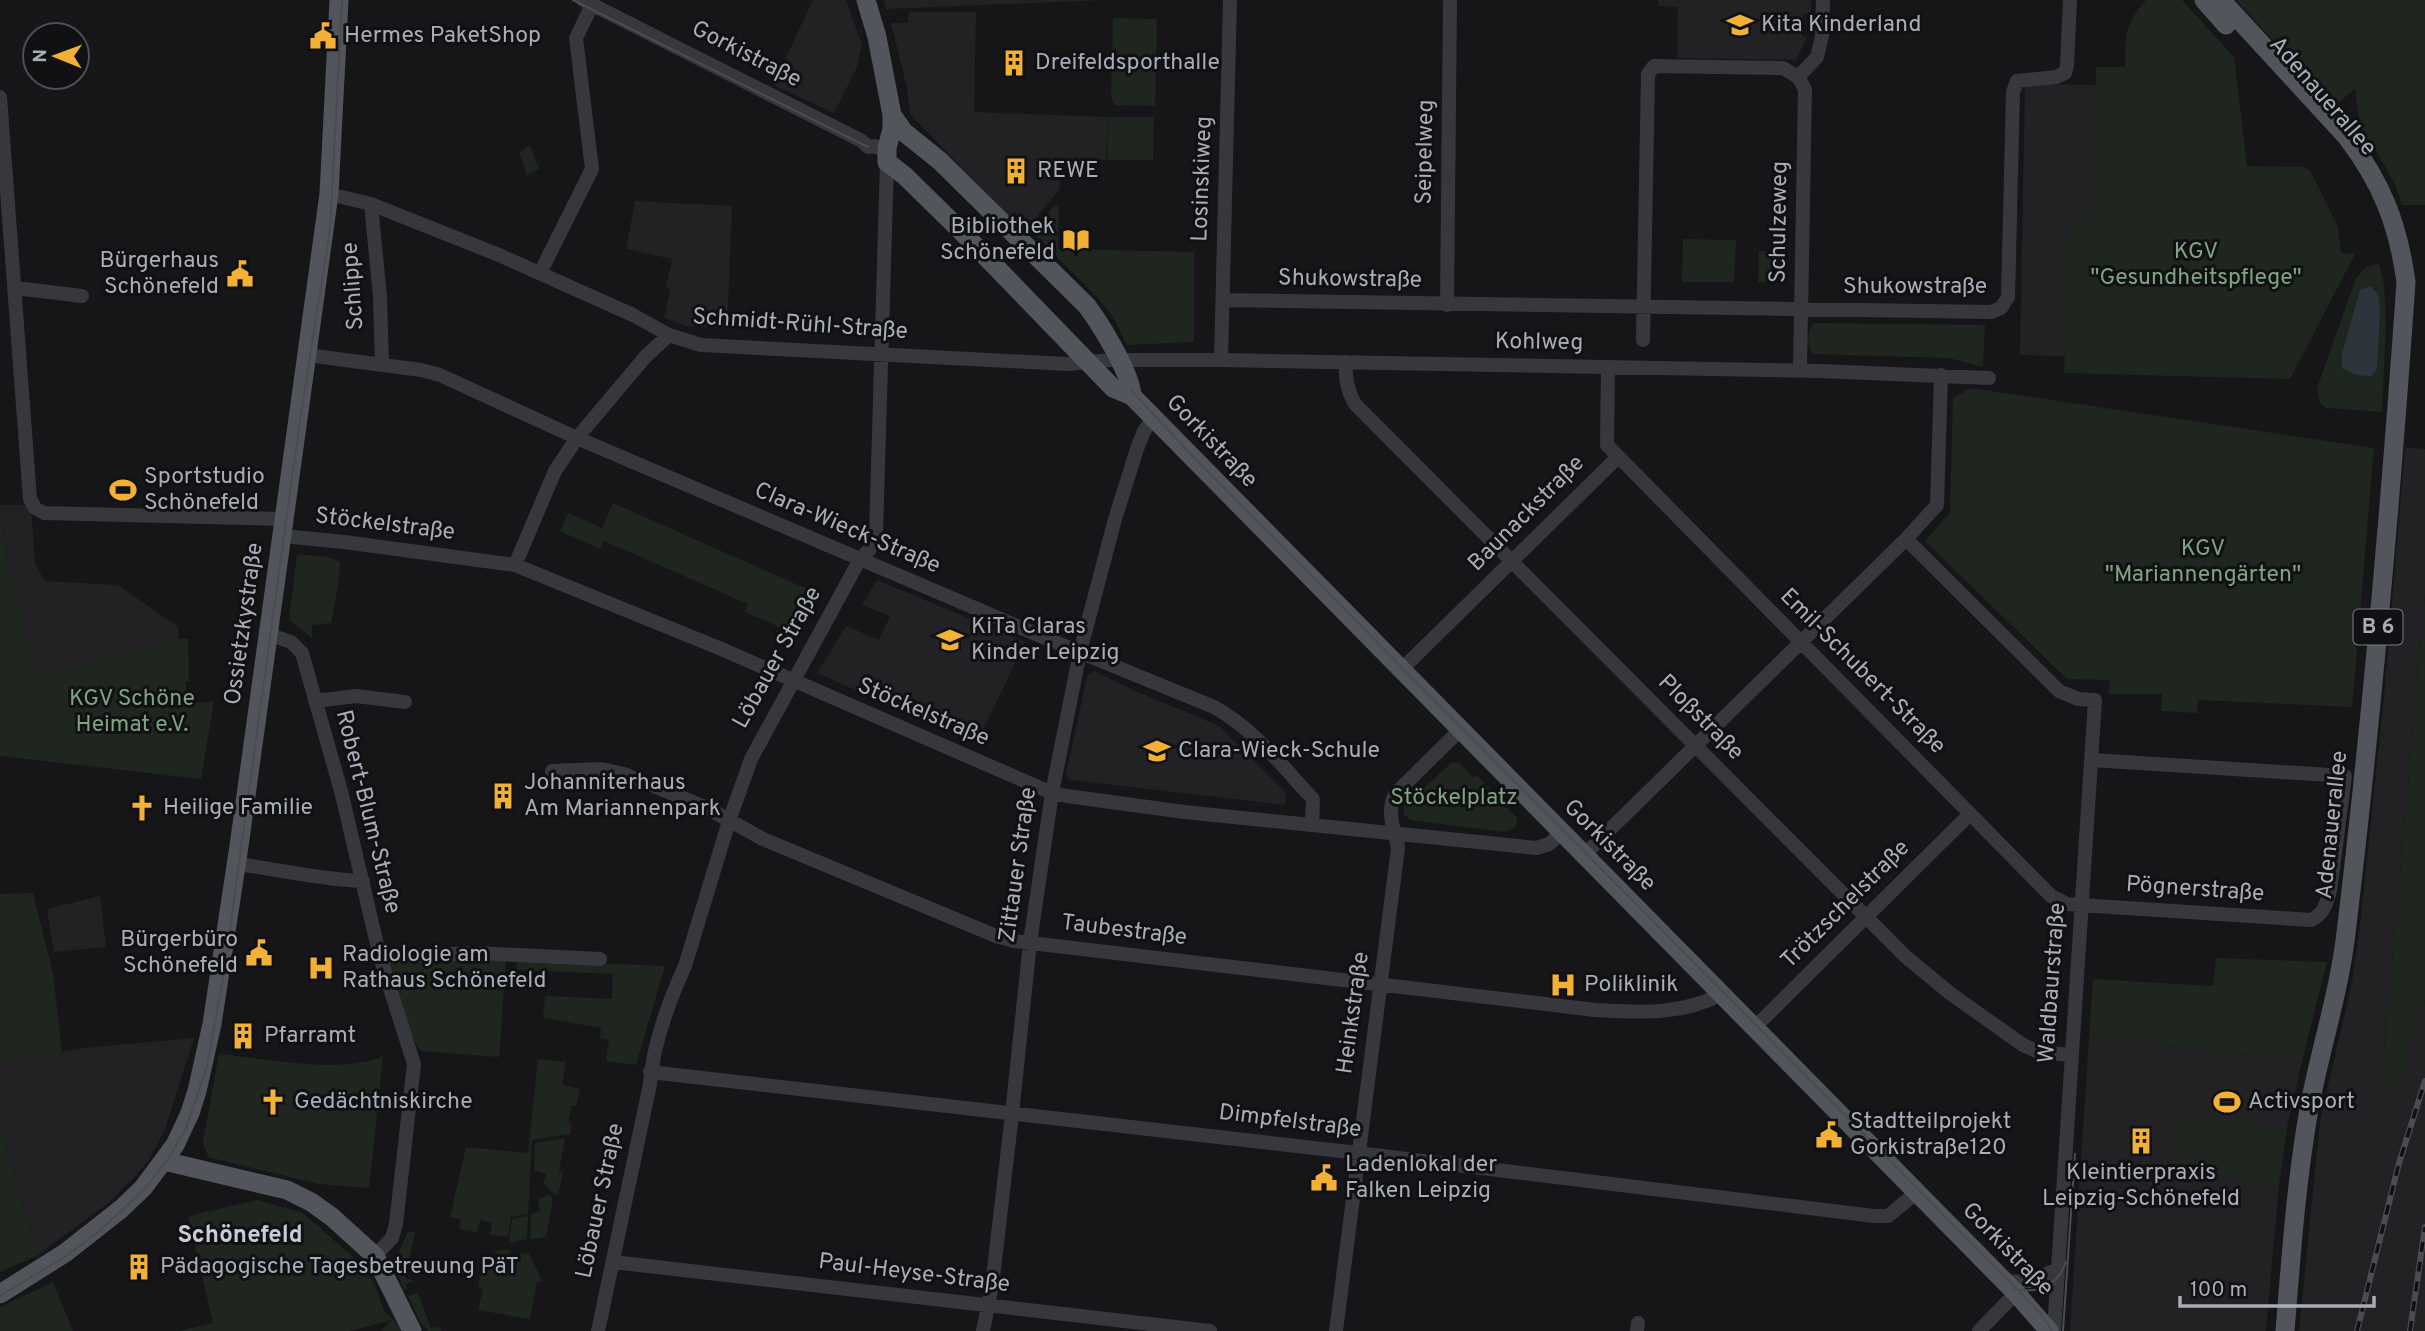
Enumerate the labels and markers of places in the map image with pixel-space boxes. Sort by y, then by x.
school or university icon: Kita Kinderland [1725,10,1755,40]
place label: Kita Kinderland [1761,11,1921,40]
public building icon: Hermes PaketShop [308,21,338,51]
place label: Hermes PaketShop [344,22,541,51]
building icon: Dreifeldsporthalle [999,48,1029,78]
place label: Dreifeldsporthalle [1035,49,1220,78]
building icon: REWE [1001,156,1031,186]
place label: REWE [1037,157,1099,186]
place label: Bibliothek Schönefeld [940,213,1055,268]
library icon: Bibliothek Schönefeld [1061,225,1091,255]
place label: Bürgerhaus Schönefeld [99,247,219,302]
public building icon: Bürgerhaus Schönefeld [225,259,255,289]
place label: Sportstudio Schönefeld [144,463,265,518]
sports icon: Sportstudio Schönefeld [108,475,138,505]
place label: KiTa Claras Kinder Leipzig [971,613,1119,668]
school or university icon: KiTa Claras Kinder Leipzig [935,625,965,655]
school or university icon: Clara-Wieck-Schule [1142,736,1172,766]
place label: Clara-Wieck-Schule [1178,737,1380,766]
place label: Johanniterhaus Am Mariannenpark [524,769,721,824]
building icon: Johanniterhaus Am Mariannenpark [488,781,518,811]
church icon: Heilige Familie [127,793,157,823]
place label: Heilige Familie [163,794,313,823]
place label: Bürgerbüro Schönefeld [120,926,238,981]
public building icon: Bürgerbüro Schönefeld [244,938,274,968]
place label: Radiologie am Rathaus Schönefeld [342,941,546,996]
hospital icon: Radiologie am Rathaus Schönefeld [306,953,336,983]
hospital icon: Poliklinik [1548,970,1578,1000]
place label: Poliklinik [1584,971,1678,1000]
building icon: Pfarramt [228,1021,258,1051]
place label: Pfarramt [264,1022,356,1051]
church icon: Gedächtniskirche [258,1087,288,1117]
sports icon: Activsport [2212,1087,2242,1117]
place label: Gedächtniskirche [294,1088,473,1117]
place label: Activsport [2248,1088,2355,1117]
place label: Stadtteilprojekt Gorkistraße120 [1850,1108,2011,1163]
public building icon: Stadtteilprojekt Gorkistraße120 [1814,1120,1844,1150]
building icon: Kleintierpraxis Leipzig-Schönefeld [2126,1126,2156,1156]
place label: Ladenlokal der Falken Leipzig [1345,1151,1497,1206]
place label: Kleintierpraxis Leipzig-Schönefeld [2042,1159,2240,1214]
public building icon: Ladenlokal der Falken Leipzig [1309,1163,1339,1193]
building icon: Pädagogische Tagesbetreuung PäT [124,1252,154,1282]
place label: Pädagogische Tagesbetreuung PäT [160,1253,519,1282]

